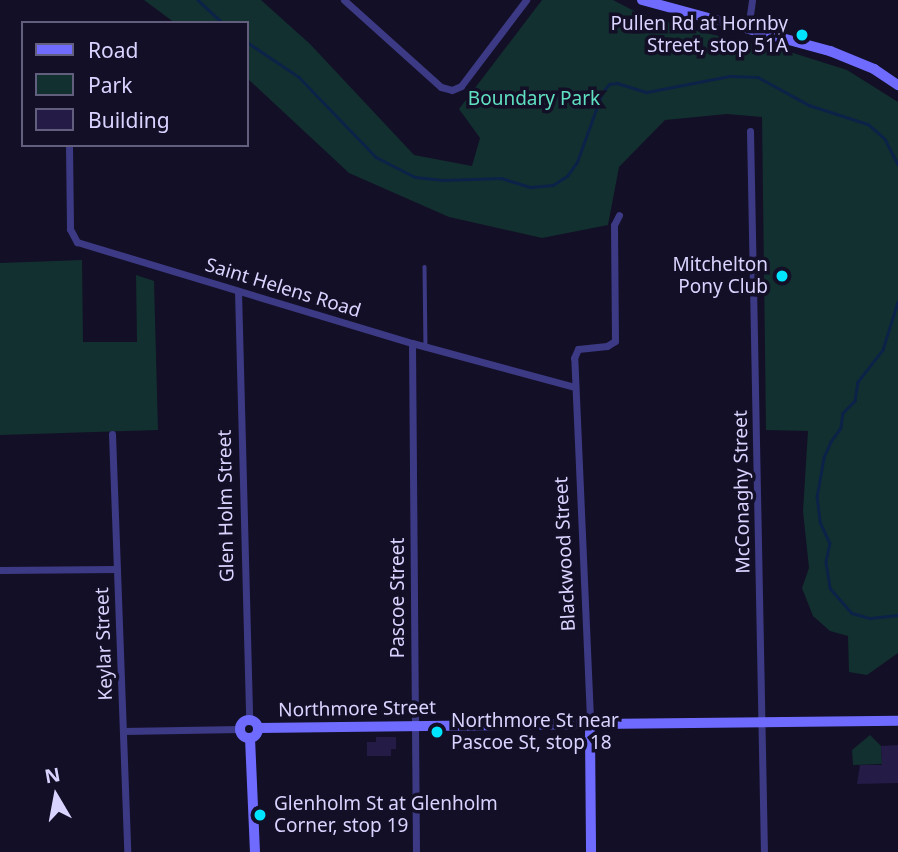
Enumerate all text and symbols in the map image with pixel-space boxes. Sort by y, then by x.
place label: Pullen Rd at Hornby Street, stop 51A [611,13,788,57]
legend [21,21,248,147]
marker: Pullen Rd at Hornby Street, stop 51A [794,27,810,43]
text: Road [88,36,138,64]
text: Park [88,71,132,99]
park label: Boundary Park [468,88,600,110]
text: Building [88,106,170,134]
street label: Saint Helens Road [202,254,364,322]
place label: Mitchelton Pony Club [672,254,768,298]
marker: Mitchelton Pony Club [774,268,790,284]
street label: McConaghy Street [729,410,755,574]
street label: Glen Holm Street [213,430,239,582]
street label: Blackwood Street [550,476,580,632]
street label: Pascoe Street [387,538,409,658]
street label: Keylar Street [91,587,117,701]
street label: Northmore Street [278,696,436,722]
place label: Northmore St near Pascoe St, stop 18 [451,710,619,754]
marker: Northmore St near Pascoe St, stop 18 [429,724,445,740]
north arrow [21,761,91,831]
text: N [42,761,62,789]
place label: Glenholm St at Glenholm Corner, stop 19 [274,793,498,837]
marker: Glenholm St at Glenholm Corner, stop 19 [252,807,268,823]

